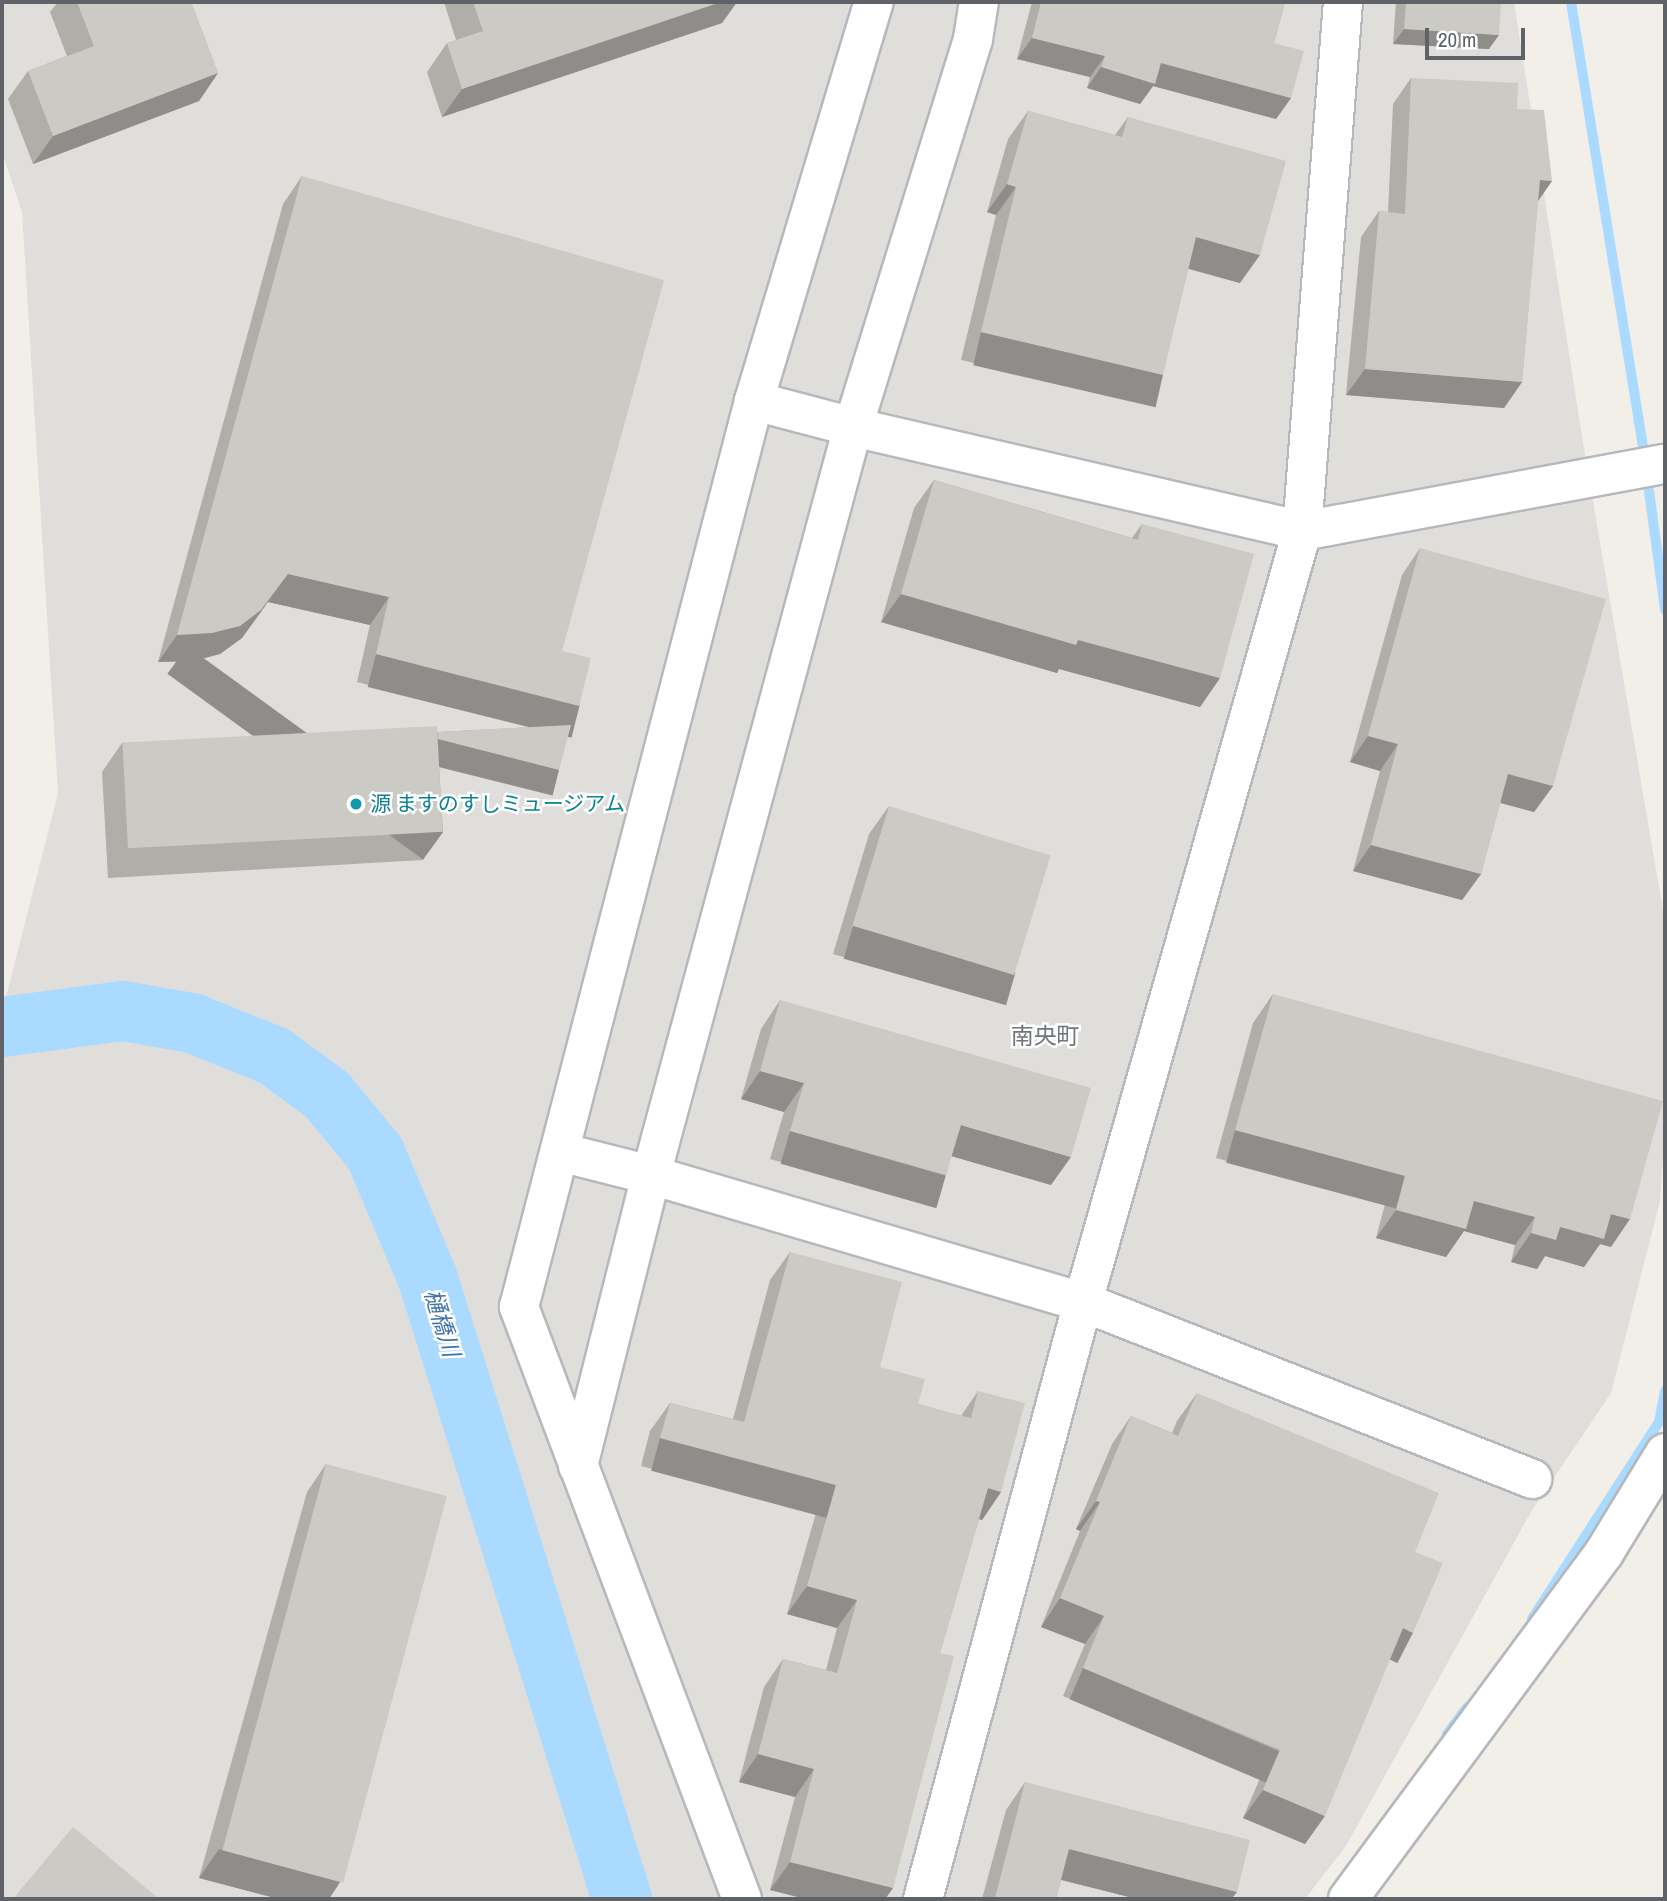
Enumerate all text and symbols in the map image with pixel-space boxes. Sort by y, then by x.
scale bar [1429,14,1529,58]
text: 20 m [1438,25,1476,54]
place label: 源 ますのすしミュージアム [370,791,627,817]
marker: 源 ますのすしミュージアム [348,796,364,812]
district label: 南央町 [1011,1022,1079,1050]
water label: 樋橋川 [419,1286,465,1360]

